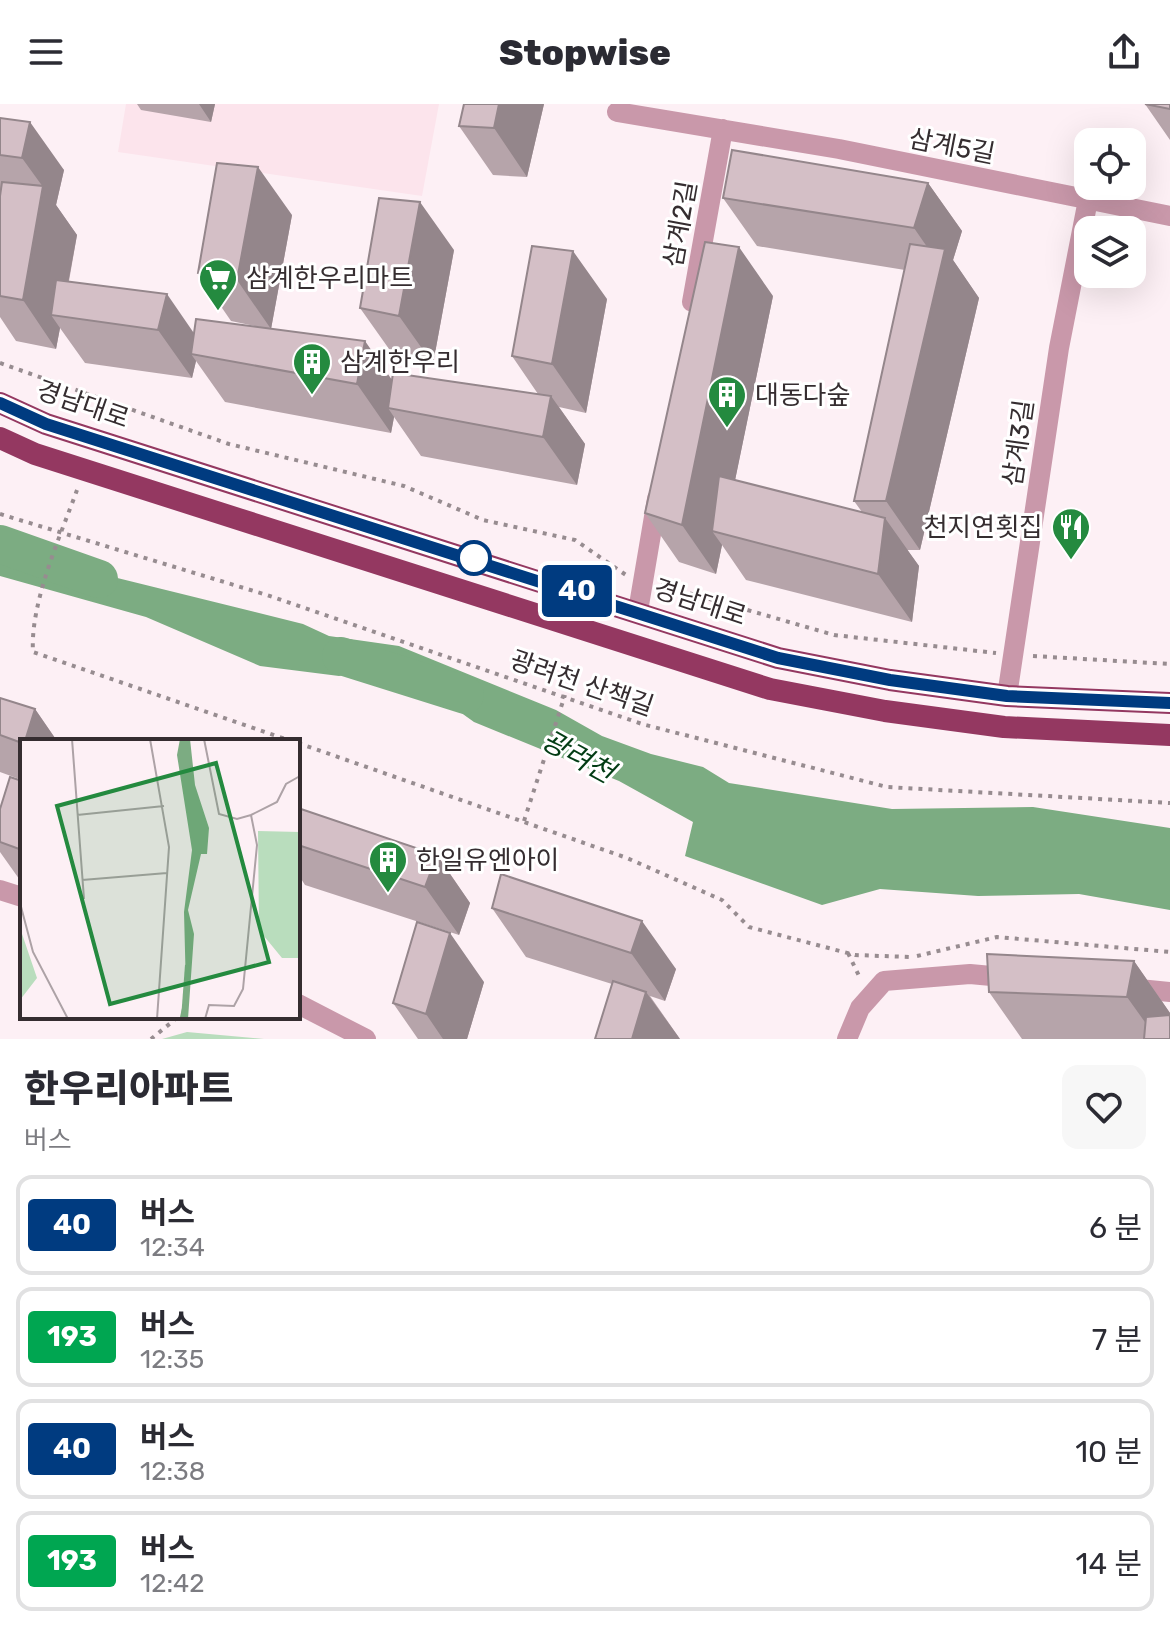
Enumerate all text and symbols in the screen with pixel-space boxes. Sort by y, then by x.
icon: menu [24,30,68,74]
icon: share [1102,30,1146,74]
text: Stopwise [499,31,671,74]
street label: 삼계5길 [906,123,998,170]
map controls [1074,128,1146,288]
button: locate [1074,128,1146,200]
street label: 삼계2길 [658,179,703,270]
button: layers [1074,216,1146,288]
supermarket icon: 삼계한우리마트 [197,257,239,312]
place label: 삼계한우리마트 [246,263,413,294]
building icon: 삼계한우리 [291,341,333,396]
place label: 삼계한우리 [340,347,460,378]
street label: 경남대로 [33,374,133,435]
building icon: 대동다숲 [706,374,748,429]
place label: 대동다숲 [755,380,851,411]
street label: 삼계3길 [997,398,1040,488]
restaurant icon: 천지연횟집 [1050,506,1092,561]
place label: 천지연횟집 [923,512,1043,543]
unlabelled marker [457,541,491,575]
line badge: 40 [541,565,613,617]
street label: 경남대로 [650,573,750,632]
text: 40 [558,574,596,607]
street label: 광려천 산책길 [506,644,658,723]
water label: 광려천 [536,723,622,791]
inset map [20,739,300,1019]
building icon: 한일유엔아이 [367,839,409,894]
place label: 한일유엔아이 [416,845,560,876]
button: heart [1062,1065,1146,1149]
text: 한우리아파트 [24,1066,234,1112]
text: 버스 [24,1125,72,1156]
text: 버스 [140,1195,195,1231]
text: 40 [53,1208,91,1241]
text: 6 분 [1089,1210,1142,1246]
text: 12:34 [140,1232,205,1263]
text: 버스 [140,1307,195,1343]
text: 193 [47,1320,97,1353]
text: 7 분 [1092,1322,1142,1358]
text: 12:35 [140,1344,204,1375]
text: 버스 [140,1419,195,1455]
text: 40 [53,1432,91,1465]
text: 10 분 [1075,1434,1142,1470]
text: 12:38 [140,1456,205,1487]
text: 버스 [140,1531,195,1567]
text: 193 [47,1544,97,1577]
text: 14 분 [1076,1546,1142,1582]
text: 12:42 [140,1568,204,1599]

